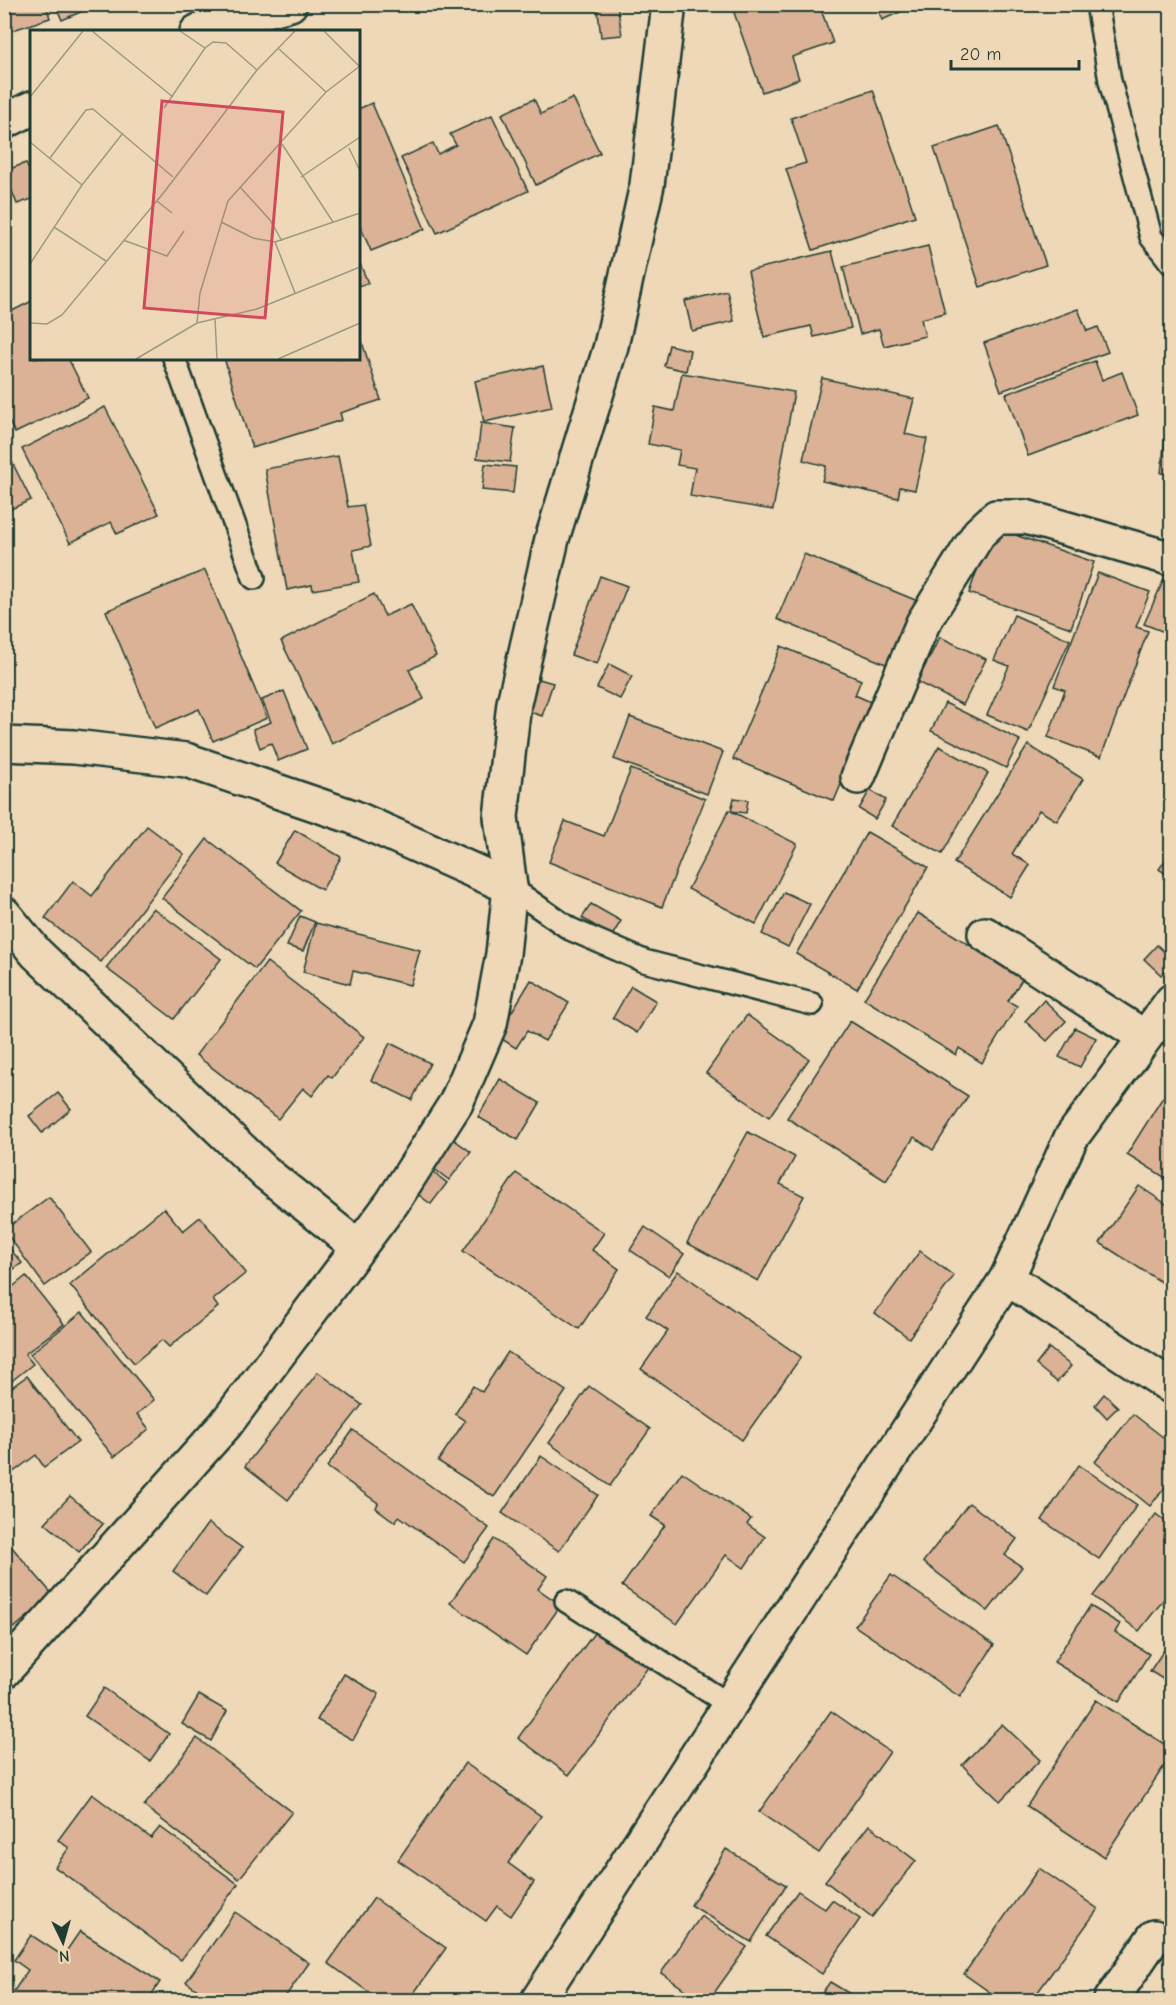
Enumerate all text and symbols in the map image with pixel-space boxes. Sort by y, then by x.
inset map [30,30,360,360]
scale bar [951,33,1078,71]
text: 20 m [960,44,1001,65]
north arrow [33,1912,93,1972]
text: N [58,1947,70,1965]

